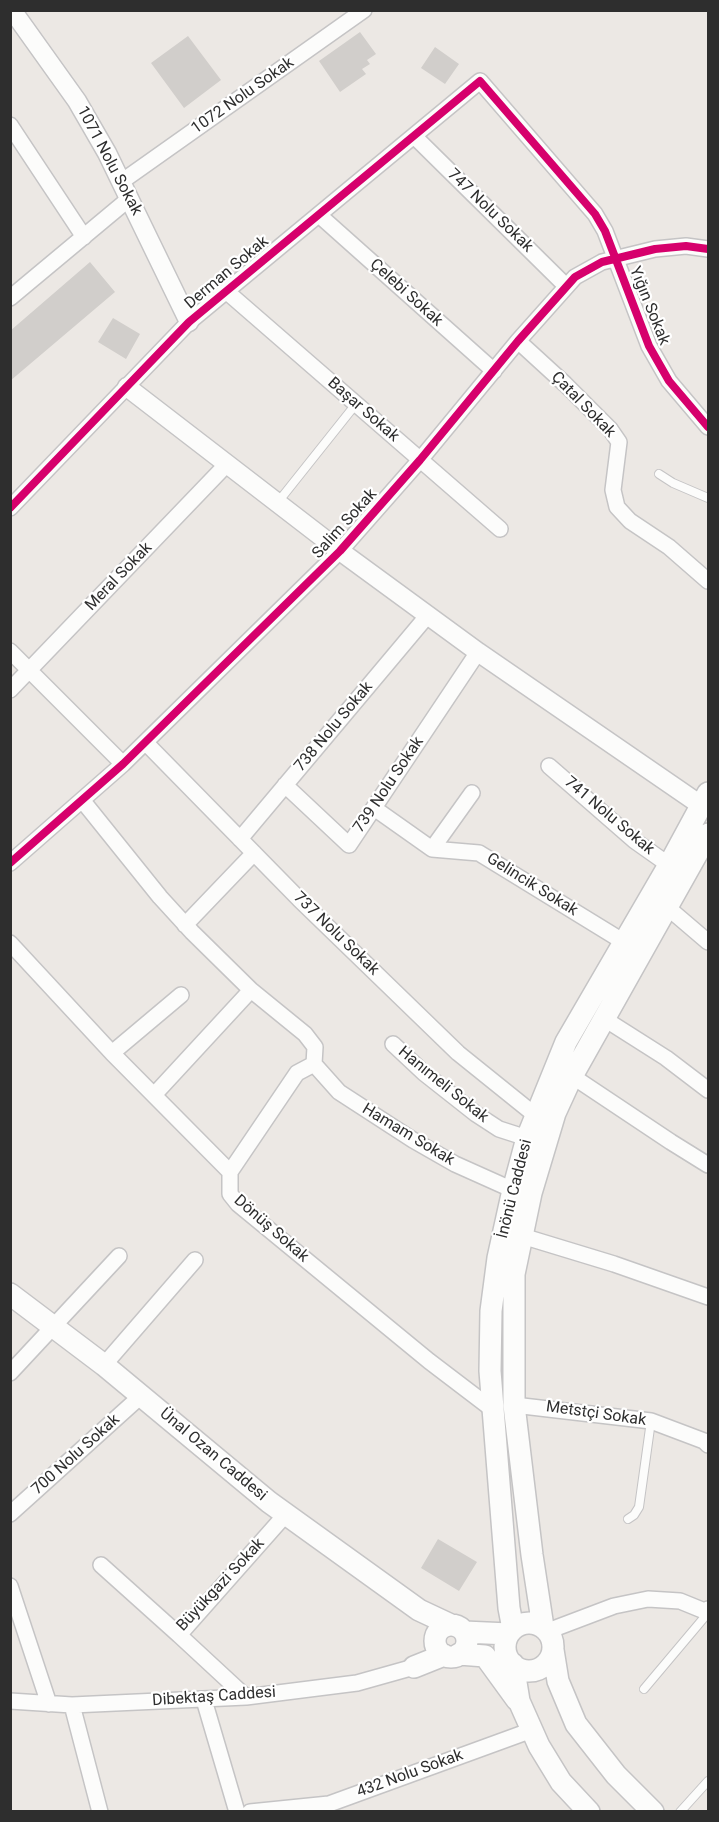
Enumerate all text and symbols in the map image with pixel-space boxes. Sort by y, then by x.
street label: 1072 Nolu Sokak [188,54,298,138]
street label: 1071 Nolu Sokak [72,103,146,219]
street label: 747 Nolu Sokak [443,165,537,257]
street label: Derman Sokak [181,232,273,314]
street label: Çelebi Sokak [366,255,446,331]
street label: Yığın Sokak [625,264,673,348]
street label: Çatal Sokak [547,368,619,442]
street label: Başar Sokak [323,374,403,446]
street label: Salim Sokak [309,485,381,563]
street label: Meral Sokak [82,539,156,615]
street label: 738 Nolu Sokak [291,678,377,776]
street label: 739 Nolu Sokak [350,733,428,837]
street label: 741 Nolu Sokak [560,773,658,859]
street label: Gelincik Sokak [483,849,581,921]
street label: 737 Nolu Sokak [289,888,383,980]
street label: Hanımeli Sokak [394,1043,492,1127]
street label: Hamam Sokak [358,1100,458,1170]
street label: İnönü Caddesi [493,1137,537,1241]
street label: Dönüş Sokak [230,1191,312,1267]
street label: Metstçi Sokak [545,1397,647,1431]
street label: Ünal Ozan Caddesi [155,1405,271,1505]
street label: 700 Nolu Sokak [28,1410,124,1500]
street label: Büyükgazi Sokak [173,1535,269,1635]
street label: Dibektaş Caddesi [152,1683,276,1711]
street label: 432 Nolu Sokak [354,1746,466,1802]

